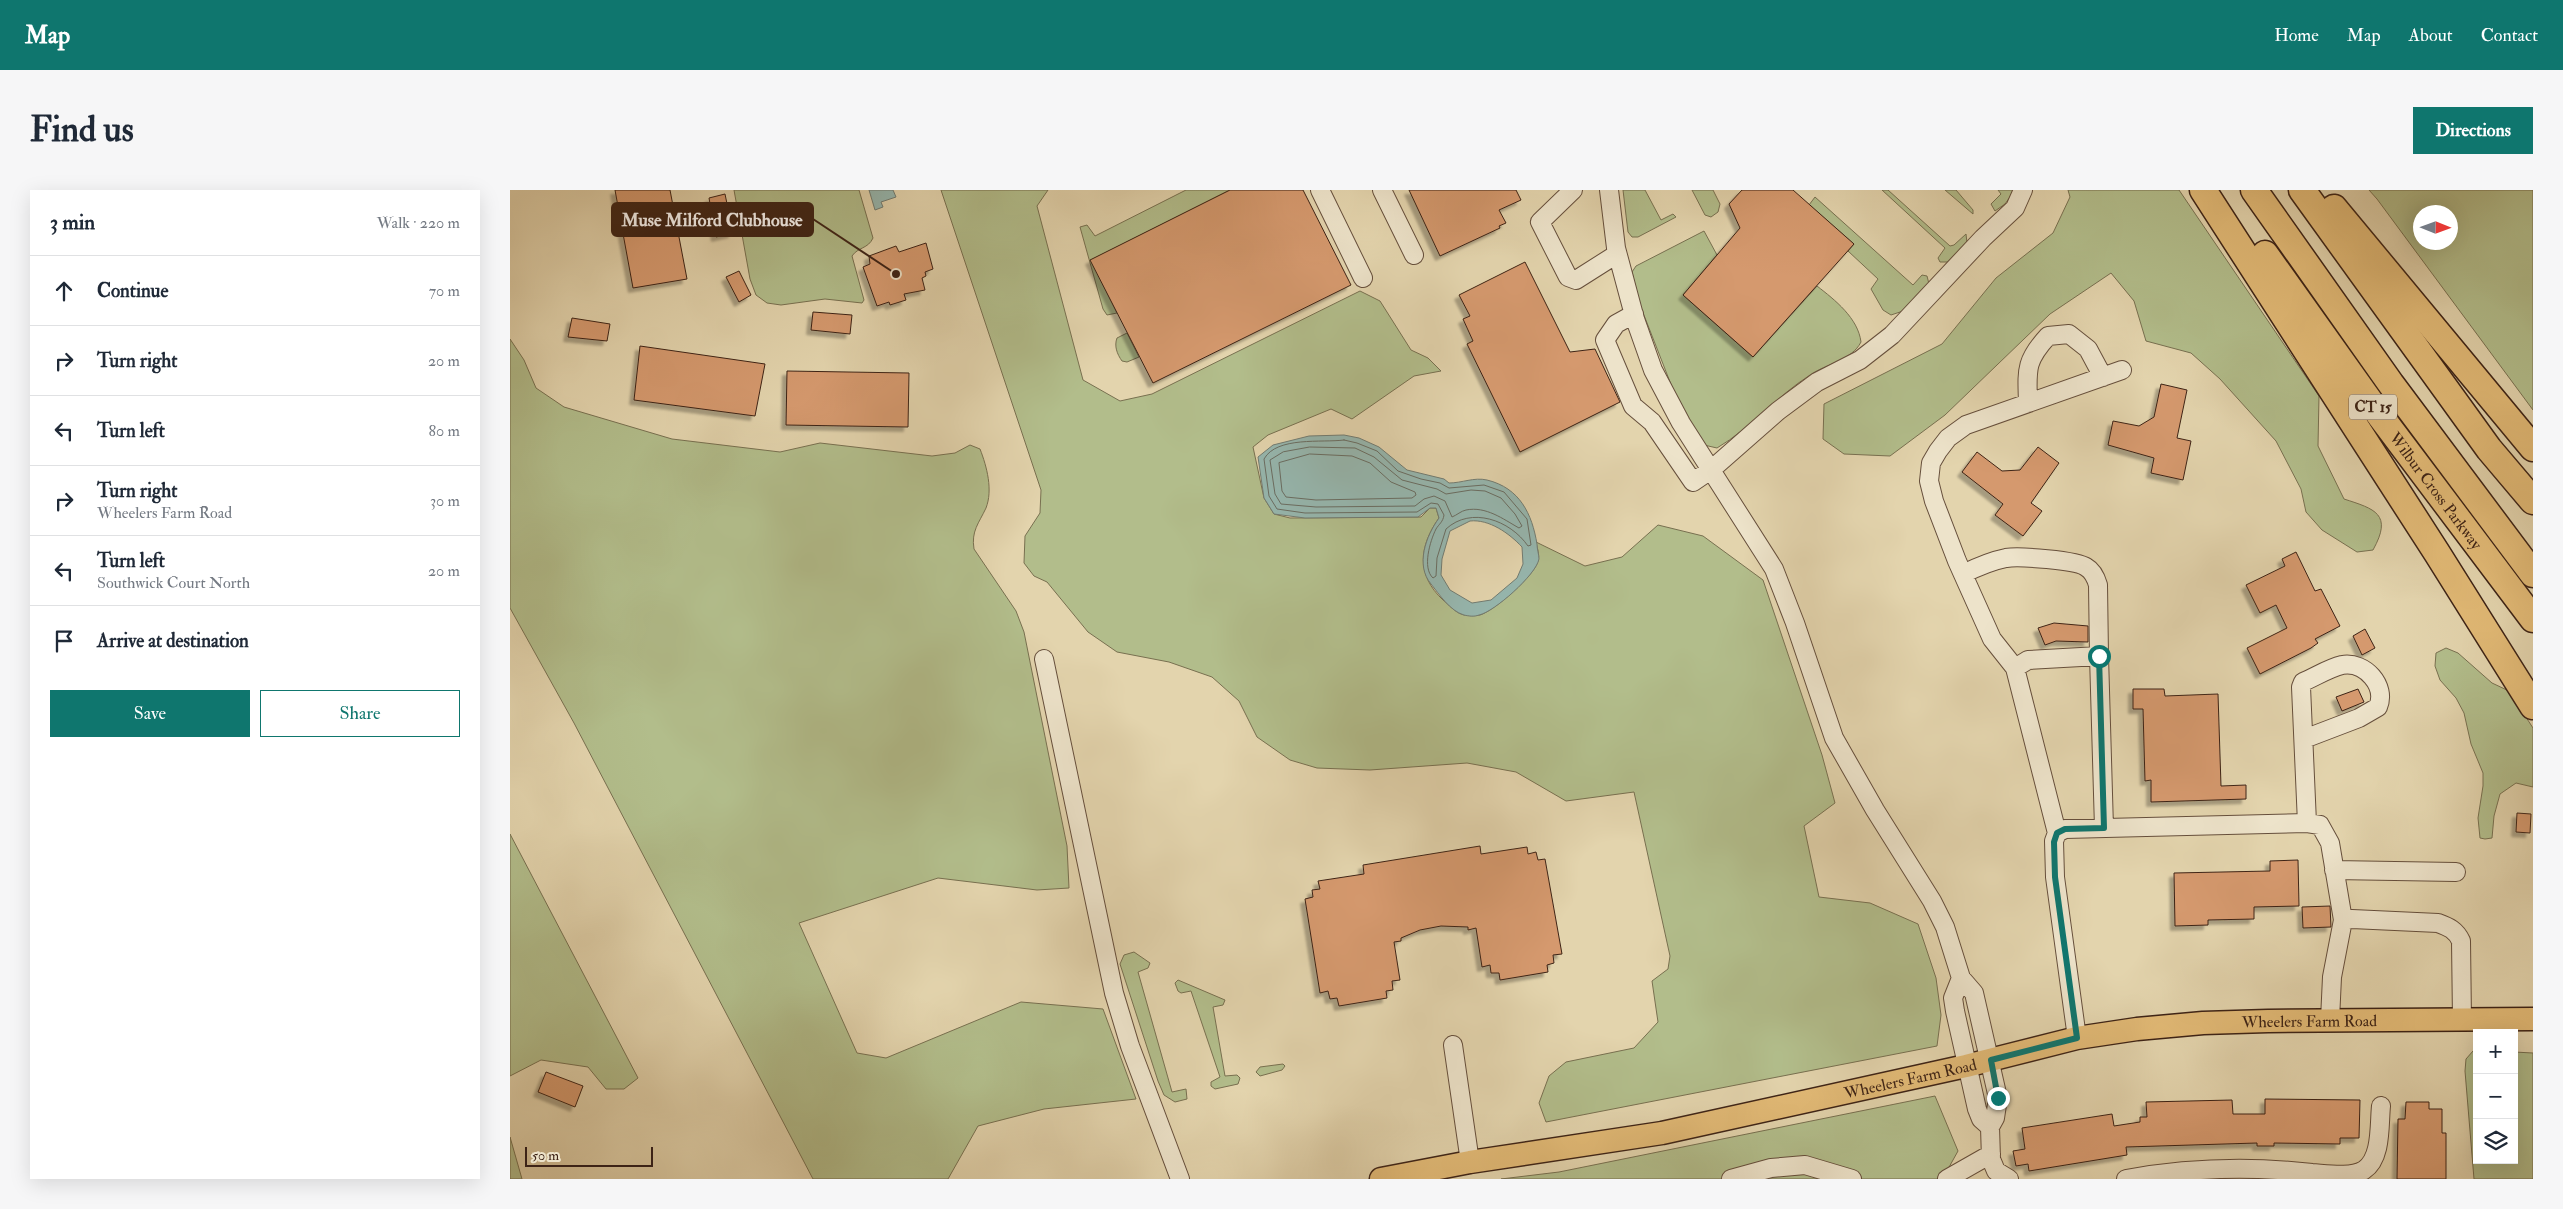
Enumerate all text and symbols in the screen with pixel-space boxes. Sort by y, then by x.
text: Map [25,20,70,51]
text: Home [2274,24,2319,47]
text: Map [2347,24,2381,47]
text: About [2409,24,2453,47]
text: Contact [2481,24,2538,47]
button: Directions [2413,107,2533,154]
text: Find us [30,108,134,152]
callout: Muse Milford Clubhouse [612,203,813,236]
north arrow [2413,205,2458,250]
text: 3 min [50,209,95,236]
text: Muse Milford Clubhouse [620,209,803,232]
text: Walk · 220 m [377,213,460,233]
icon: ahead [50,277,78,305]
text: Continue [97,279,168,303]
text: 70 m [429,281,460,301]
icon: right [50,347,78,375]
text: Turn right [97,349,177,373]
text: 20 m [428,351,460,371]
road number: CT 15 [2349,394,2397,420]
icon: left [50,417,78,445]
text: Turn left [97,419,165,443]
text: 80 m [429,421,460,441]
street label: Wilbur Cross Parkway [2384,428,2487,555]
text: Turn right [97,479,177,503]
icon: right [50,487,78,515]
text: 30 m [430,491,460,511]
text: Wheelers Farm Road [97,503,232,523]
text: Turn left [97,549,165,573]
icon: left [50,557,78,585]
text: 20 m [428,561,460,581]
text: Southwick Court North [97,573,250,593]
icon: arrive [50,627,78,655]
text: Arrive at destination [97,629,249,653]
route start [2088,645,2111,668]
button: Save [50,690,250,737]
button: Share [260,690,460,737]
street label: Wheelers Farm Road [2241,1011,2377,1033]
map controls [2473,1029,2518,1164]
button: + [2473,1029,2518,1074]
street label: Wheelers Farm Road [1841,1055,1979,1104]
button: − [2473,1074,2518,1119]
route end [1987,1087,2010,1110]
button: layers [2473,1119,2518,1164]
scale bar [525,1144,652,1167]
text: 50 m [532,1147,559,1164]

